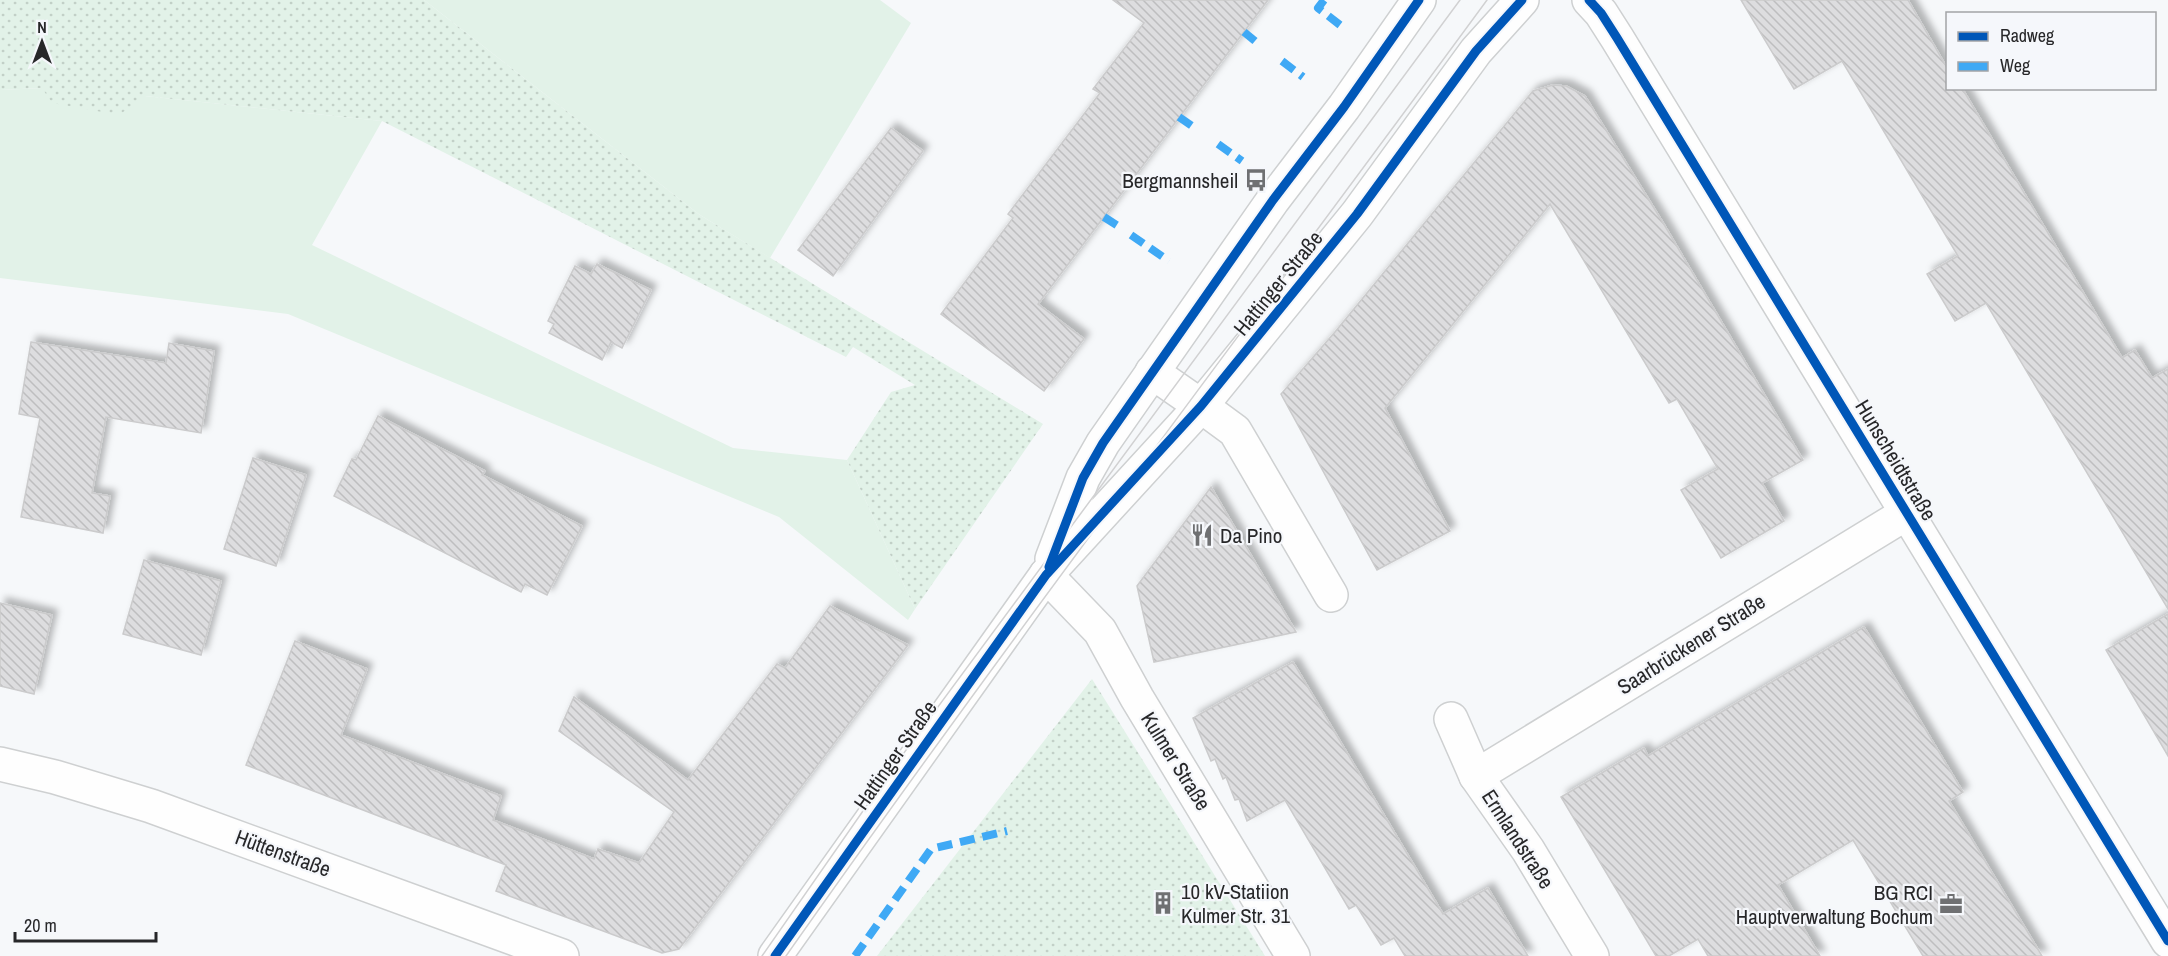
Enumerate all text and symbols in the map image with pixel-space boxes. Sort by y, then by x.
north arrow [12,12,72,72]
legend [1946,12,2156,90]
text: N [37,16,47,38]
text: Radweg [2000,23,2055,48]
text: Weg [2000,53,2031,78]
place label: Bergmannsheil [1122,166,1238,195]
bus stop icon: Bergmannsheil [1243,167,1269,193]
street label: Hattinger Straße [1227,224,1329,342]
street label: Hunscheidtstraße [1849,394,1943,526]
place label: Da Pino [1220,521,1282,550]
restaurant icon: Da Pino [1189,522,1215,548]
street label: Saarbrückener Straße [1611,587,1771,701]
street label: Hattinger Straße [847,695,943,815]
street label: Kulmer Straße [1134,706,1218,816]
street label: Ermlandstraße [1475,784,1561,894]
street label: Hüttenstraße [231,822,335,884]
place label: 10 kV-Statiion Kulmer Str. 31 [1181,877,1291,930]
place label: BG RCI Hauptverwaltung Bochum [1736,878,1933,931]
building icon: 10 kV-Statiion Kulmer Str. 31 [1150,890,1176,916]
office icon: BG RCI Hauptverwaltung Bochum [1938,891,1964,917]
scale bar [15,905,156,943]
text: 20 m [24,913,57,938]

